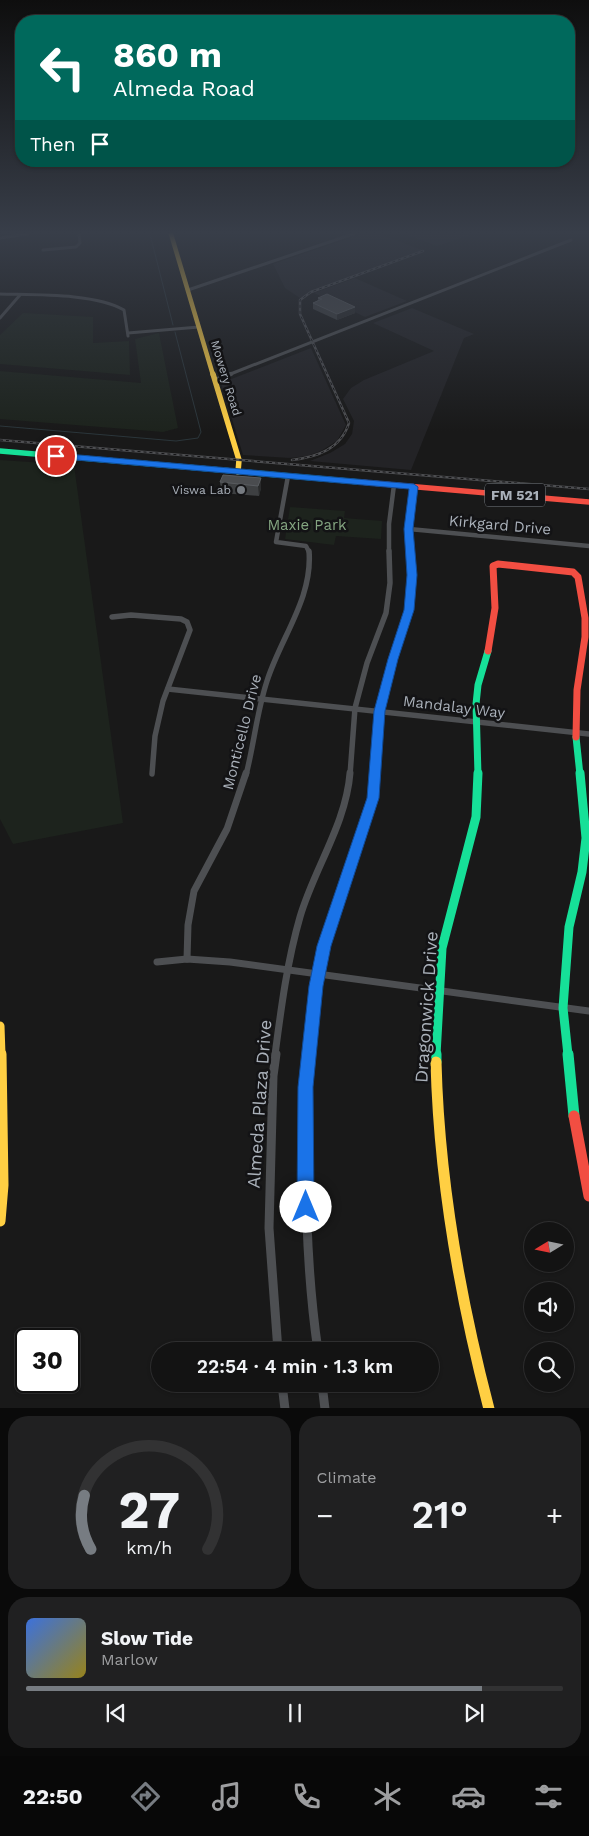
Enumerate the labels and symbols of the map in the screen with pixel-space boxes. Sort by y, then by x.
street label: Mowery Road [208,339,244,417]
pin [35,435,77,477]
place label: Viswa Lab [172,483,231,497]
marker: Viswa Lab [235,484,247,496]
road number: FM 521 [485,484,545,506]
street label: Kirkgard Drive [448,512,552,538]
park label: Maxie Park [267,516,347,534]
street label: Monticello Drive [219,672,265,792]
street label: Mandalay Way [402,692,506,722]
street label: Dragonwick Drive [410,930,442,1084]
street label: Almeda Plaza Drive [243,1019,275,1189]
position arrow [279,1180,331,1232]
north arrow [524,1222,574,1272]
speed limit sign: 30 [15,1328,80,1393]

